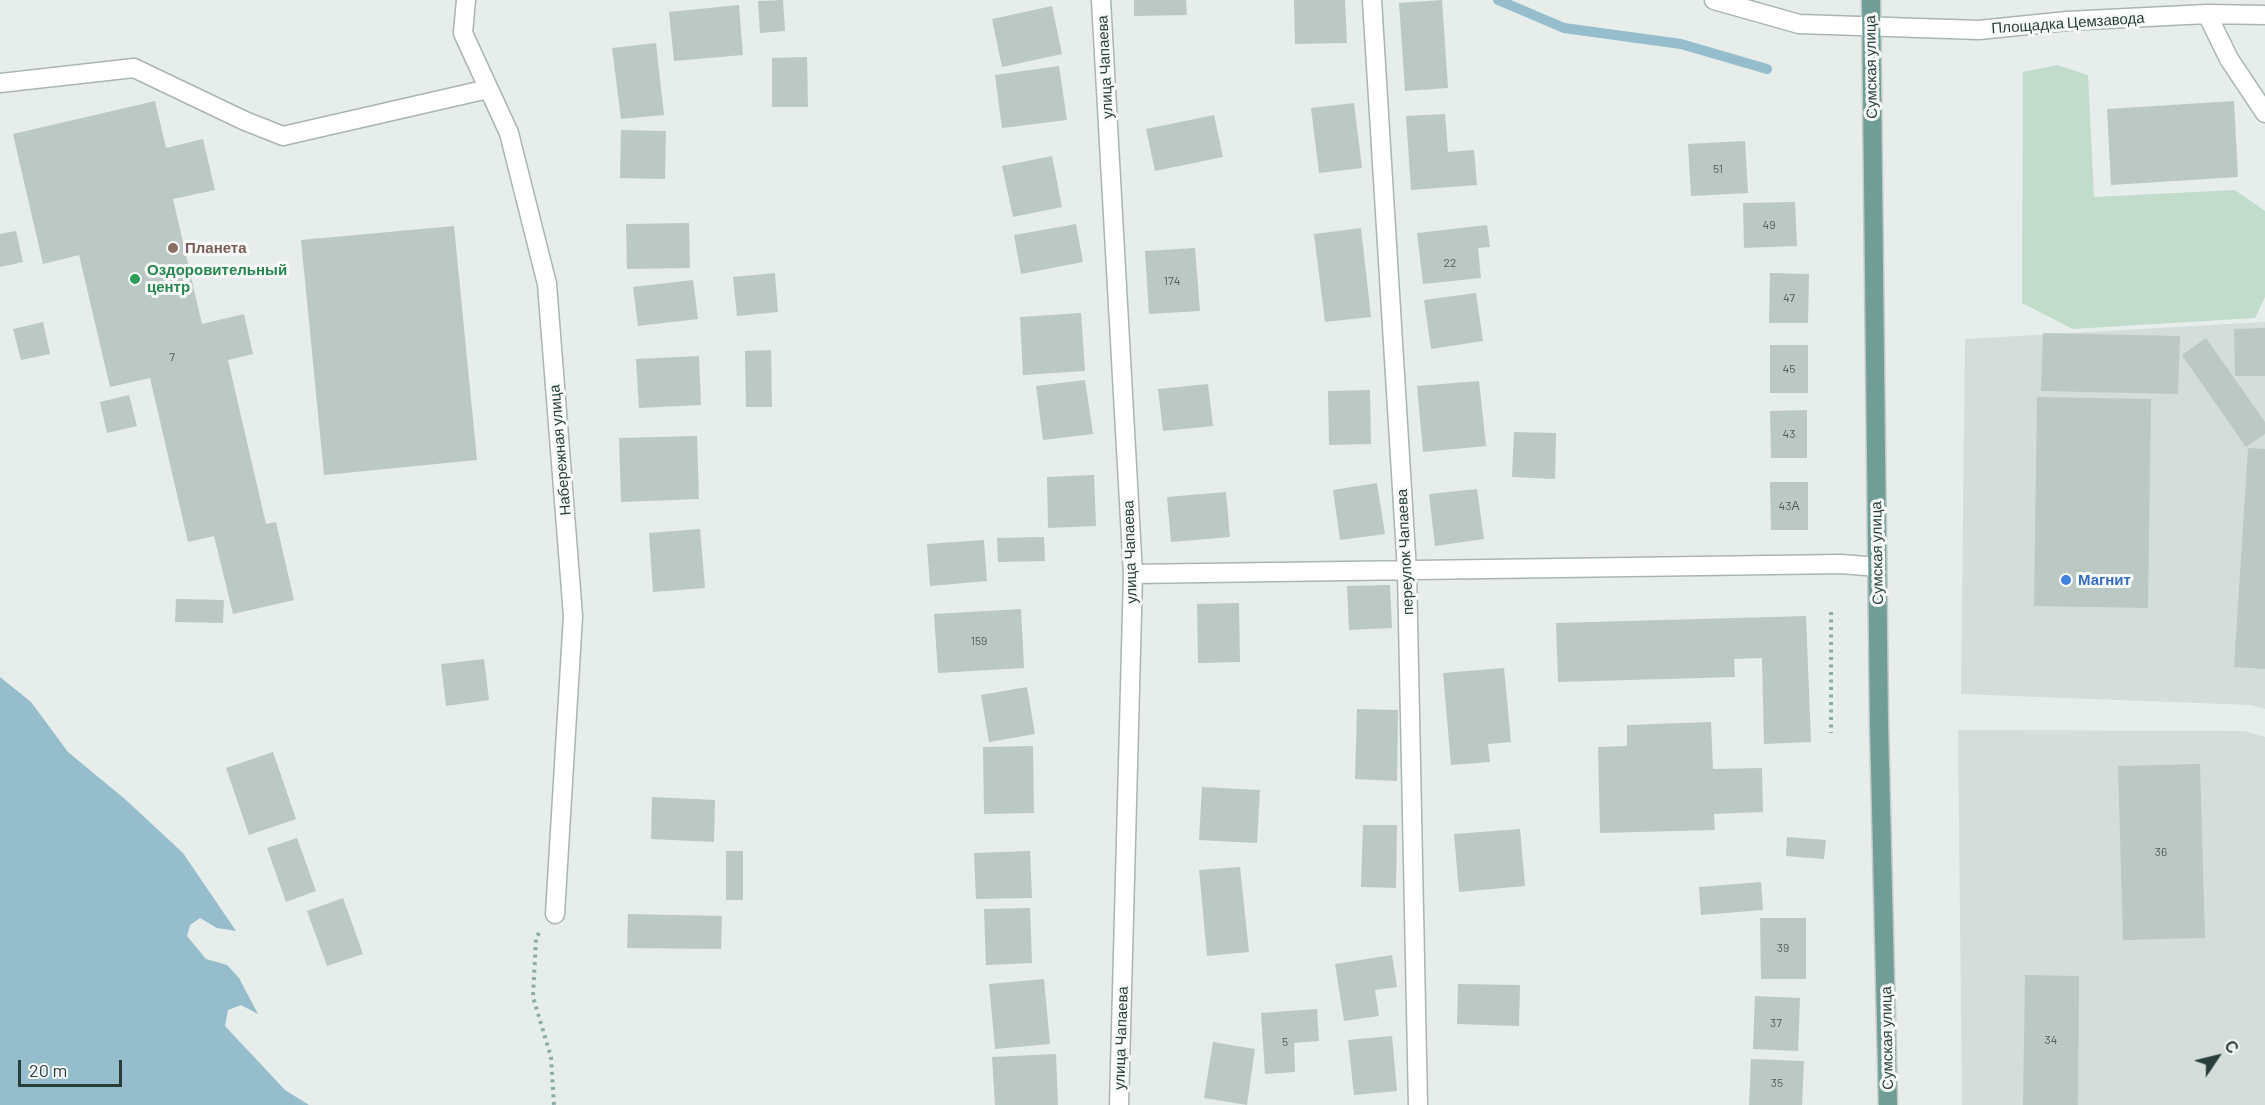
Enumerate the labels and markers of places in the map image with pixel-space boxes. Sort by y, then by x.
place label: Планета [185,239,247,257]
marker: Планета [166,241,180,255]
place label: Оздоровительный центр [147,261,287,296]
marker: Оздоровительный центр [128,272,142,286]
place label: Магнит [2078,571,2131,589]
marker: Магнит [2059,573,2073,587]

